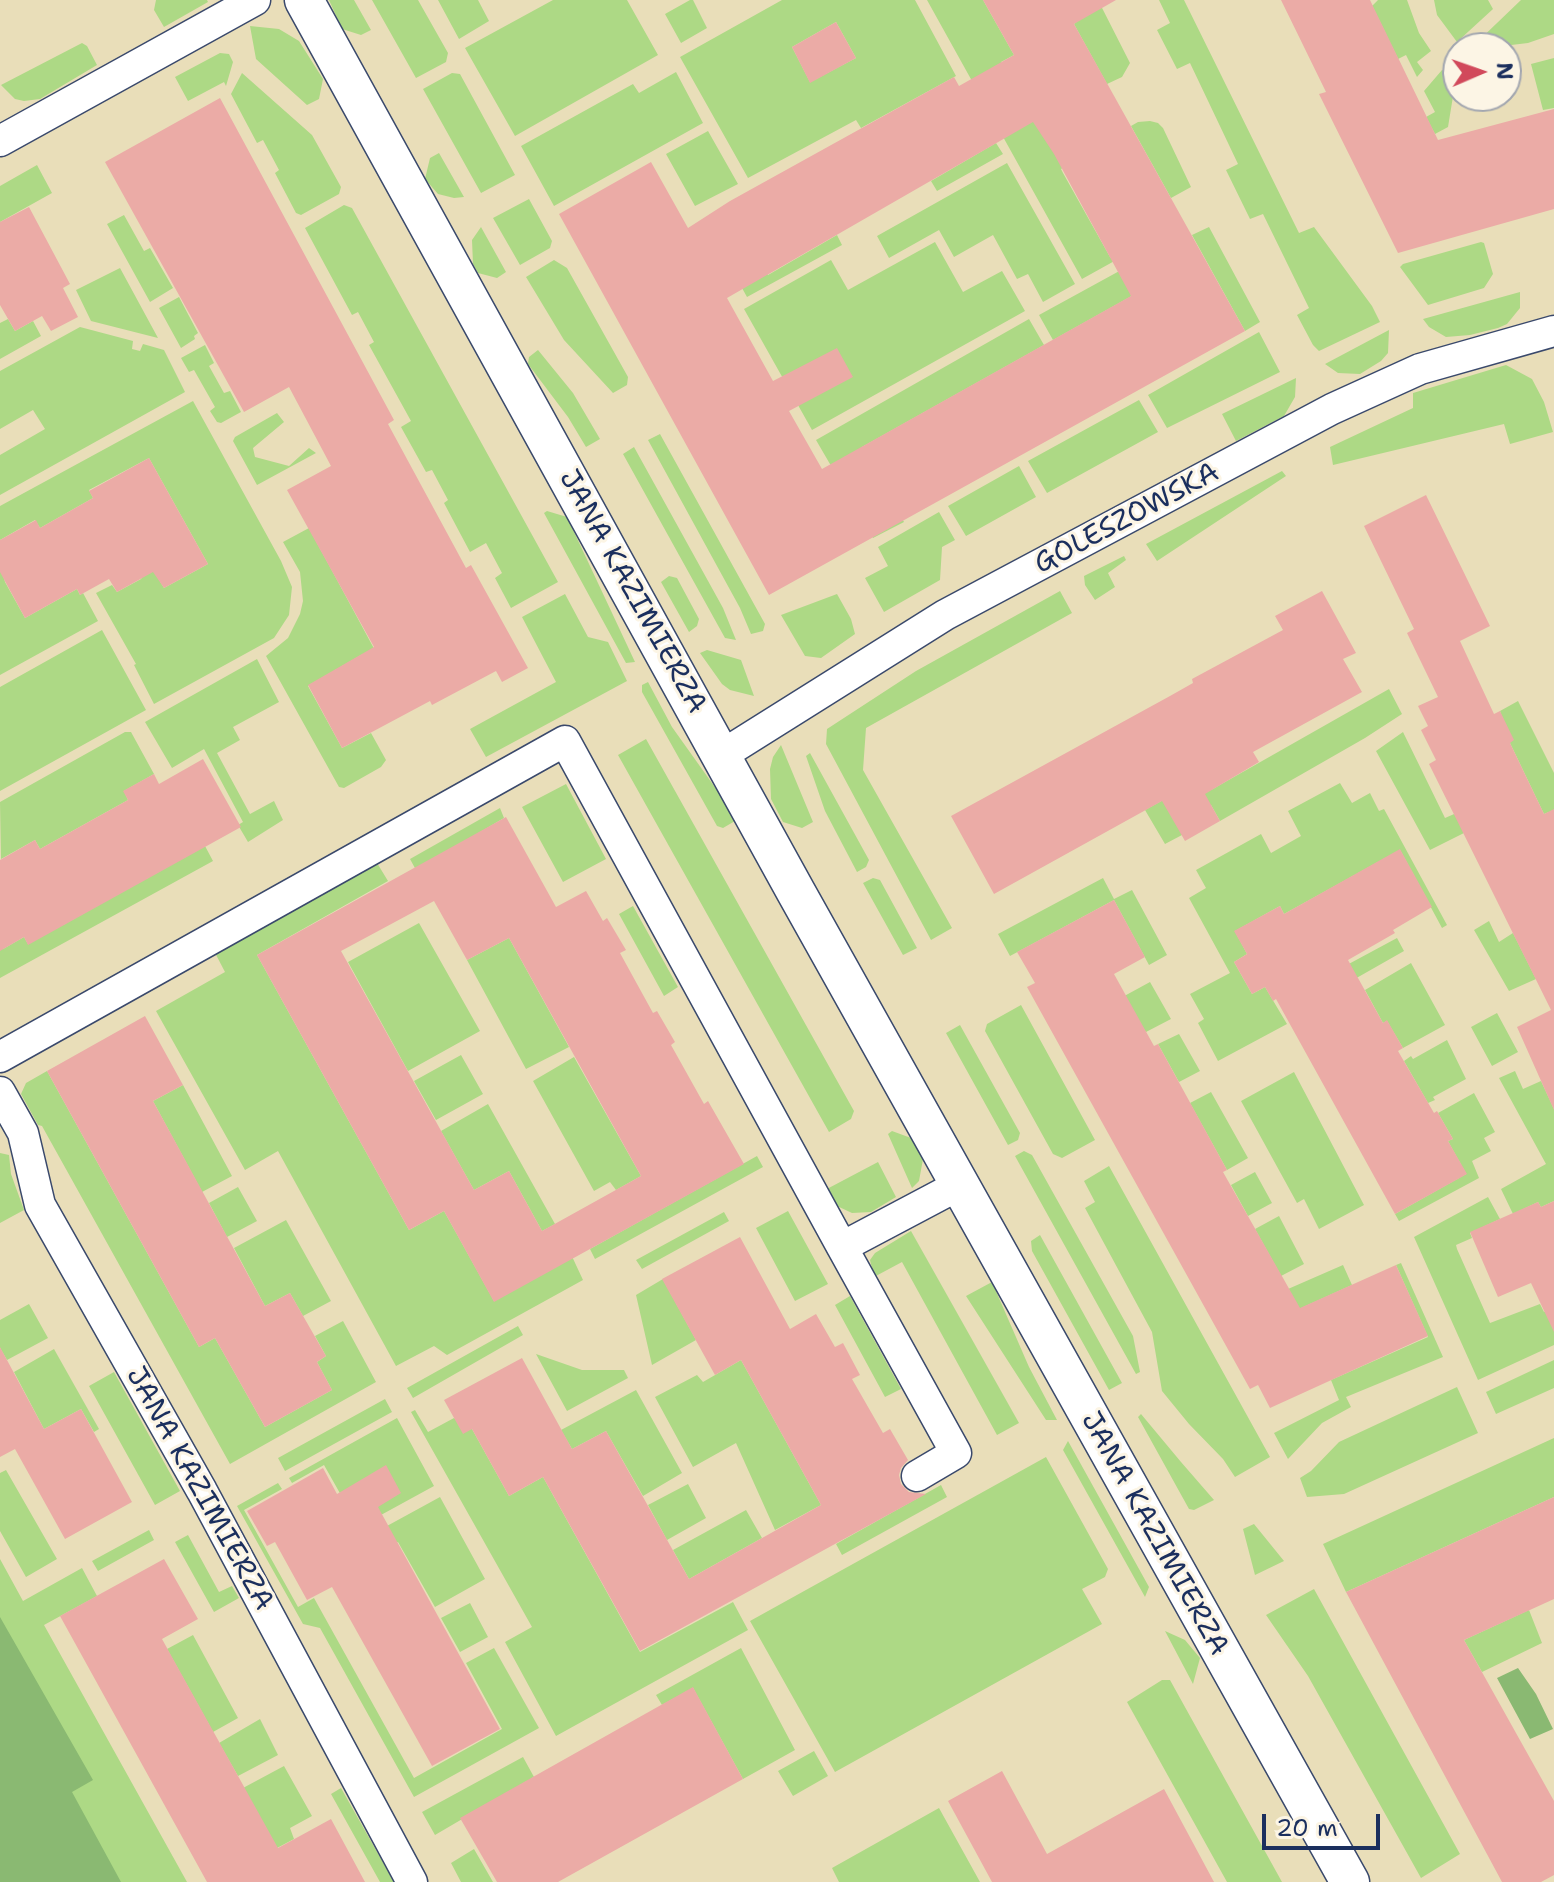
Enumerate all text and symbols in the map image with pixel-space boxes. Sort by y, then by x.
north arrow [1442,32,1522,112]
text: N [1490,62,1519,80]
street label: GOLESZOWSKA [1029,456,1225,582]
street label: JANA KAZIMIERZA [551,464,713,720]
street label: JANA KAZIMIERZA [118,1361,280,1617]
street label: JANA KAZIMIERZA [1073,1406,1235,1662]
scale bar [1266,1798,1384,1848]
text: 20 m [1276,1812,1338,1844]

